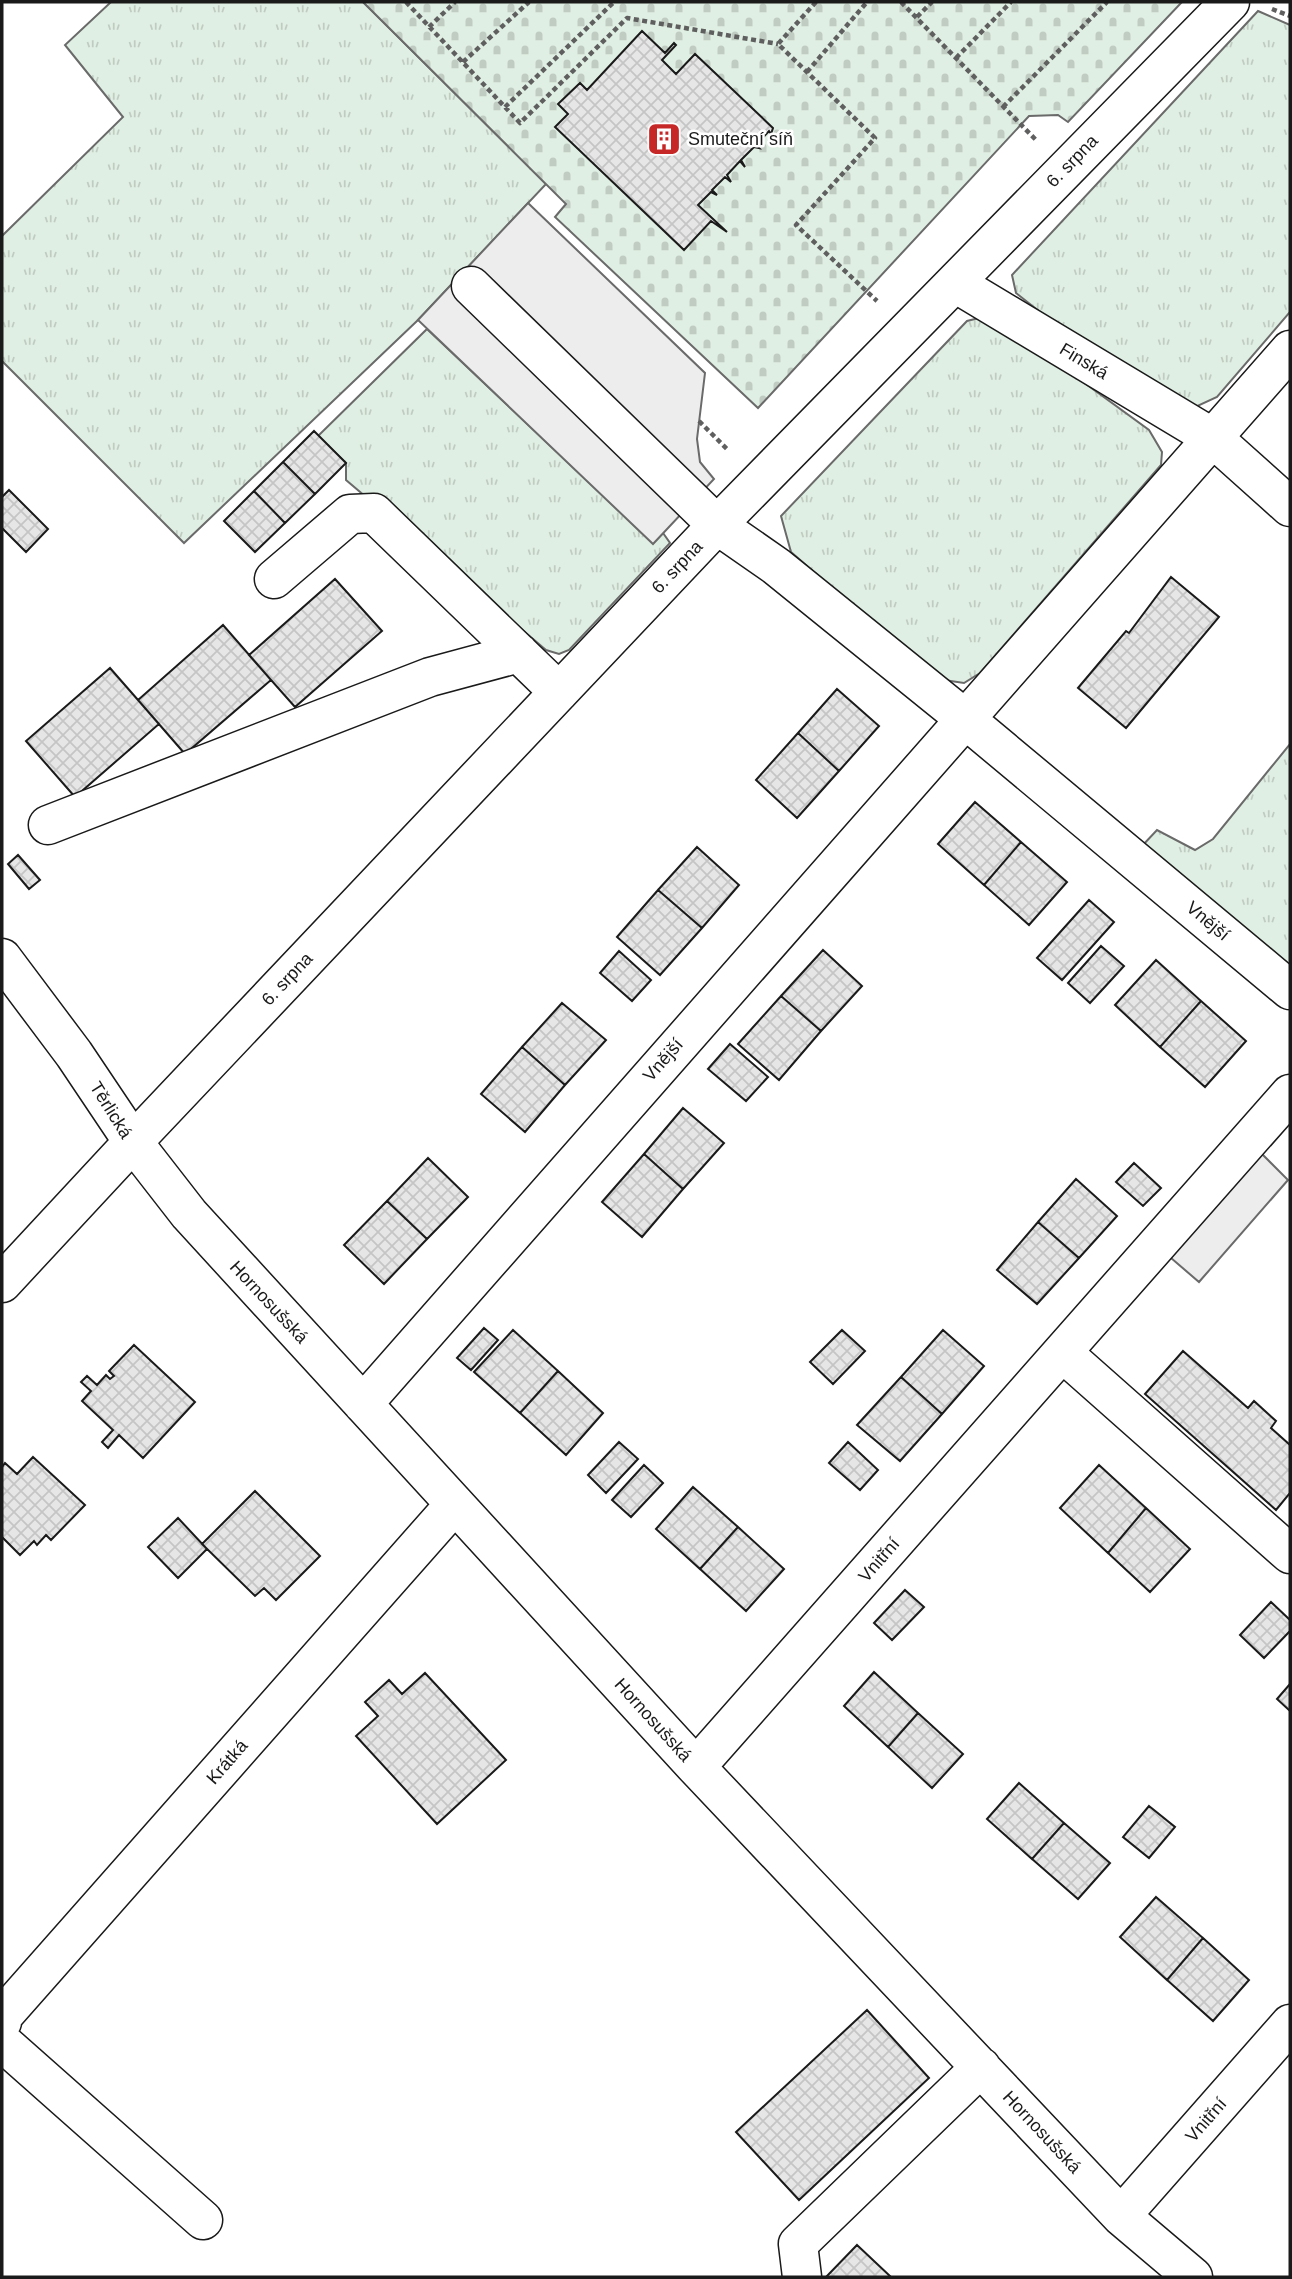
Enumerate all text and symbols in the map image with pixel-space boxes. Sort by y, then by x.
building icon: Smuteční síň [645,120,683,158]
place label: Smuteční síň [688,129,793,149]
street label: 6. srpna [1042,130,1102,191]
street label: Finská [1056,339,1113,384]
street label: 6. srpna [648,536,707,598]
street label: Vnější [1182,897,1234,945]
street label: 6. srpna [258,948,317,1010]
street label: Vnější [639,1035,687,1085]
street label: Těrlická [86,1078,137,1143]
street label: Hornosušská [226,1257,313,1348]
street label: Vnitřní [854,1534,904,1586]
street label: Hornosušská [610,1674,696,1766]
street label: Krátká [202,1735,252,1788]
street label: Hornosušská [999,2087,1086,2178]
street label: Vnitřní [1181,2094,1231,2146]

